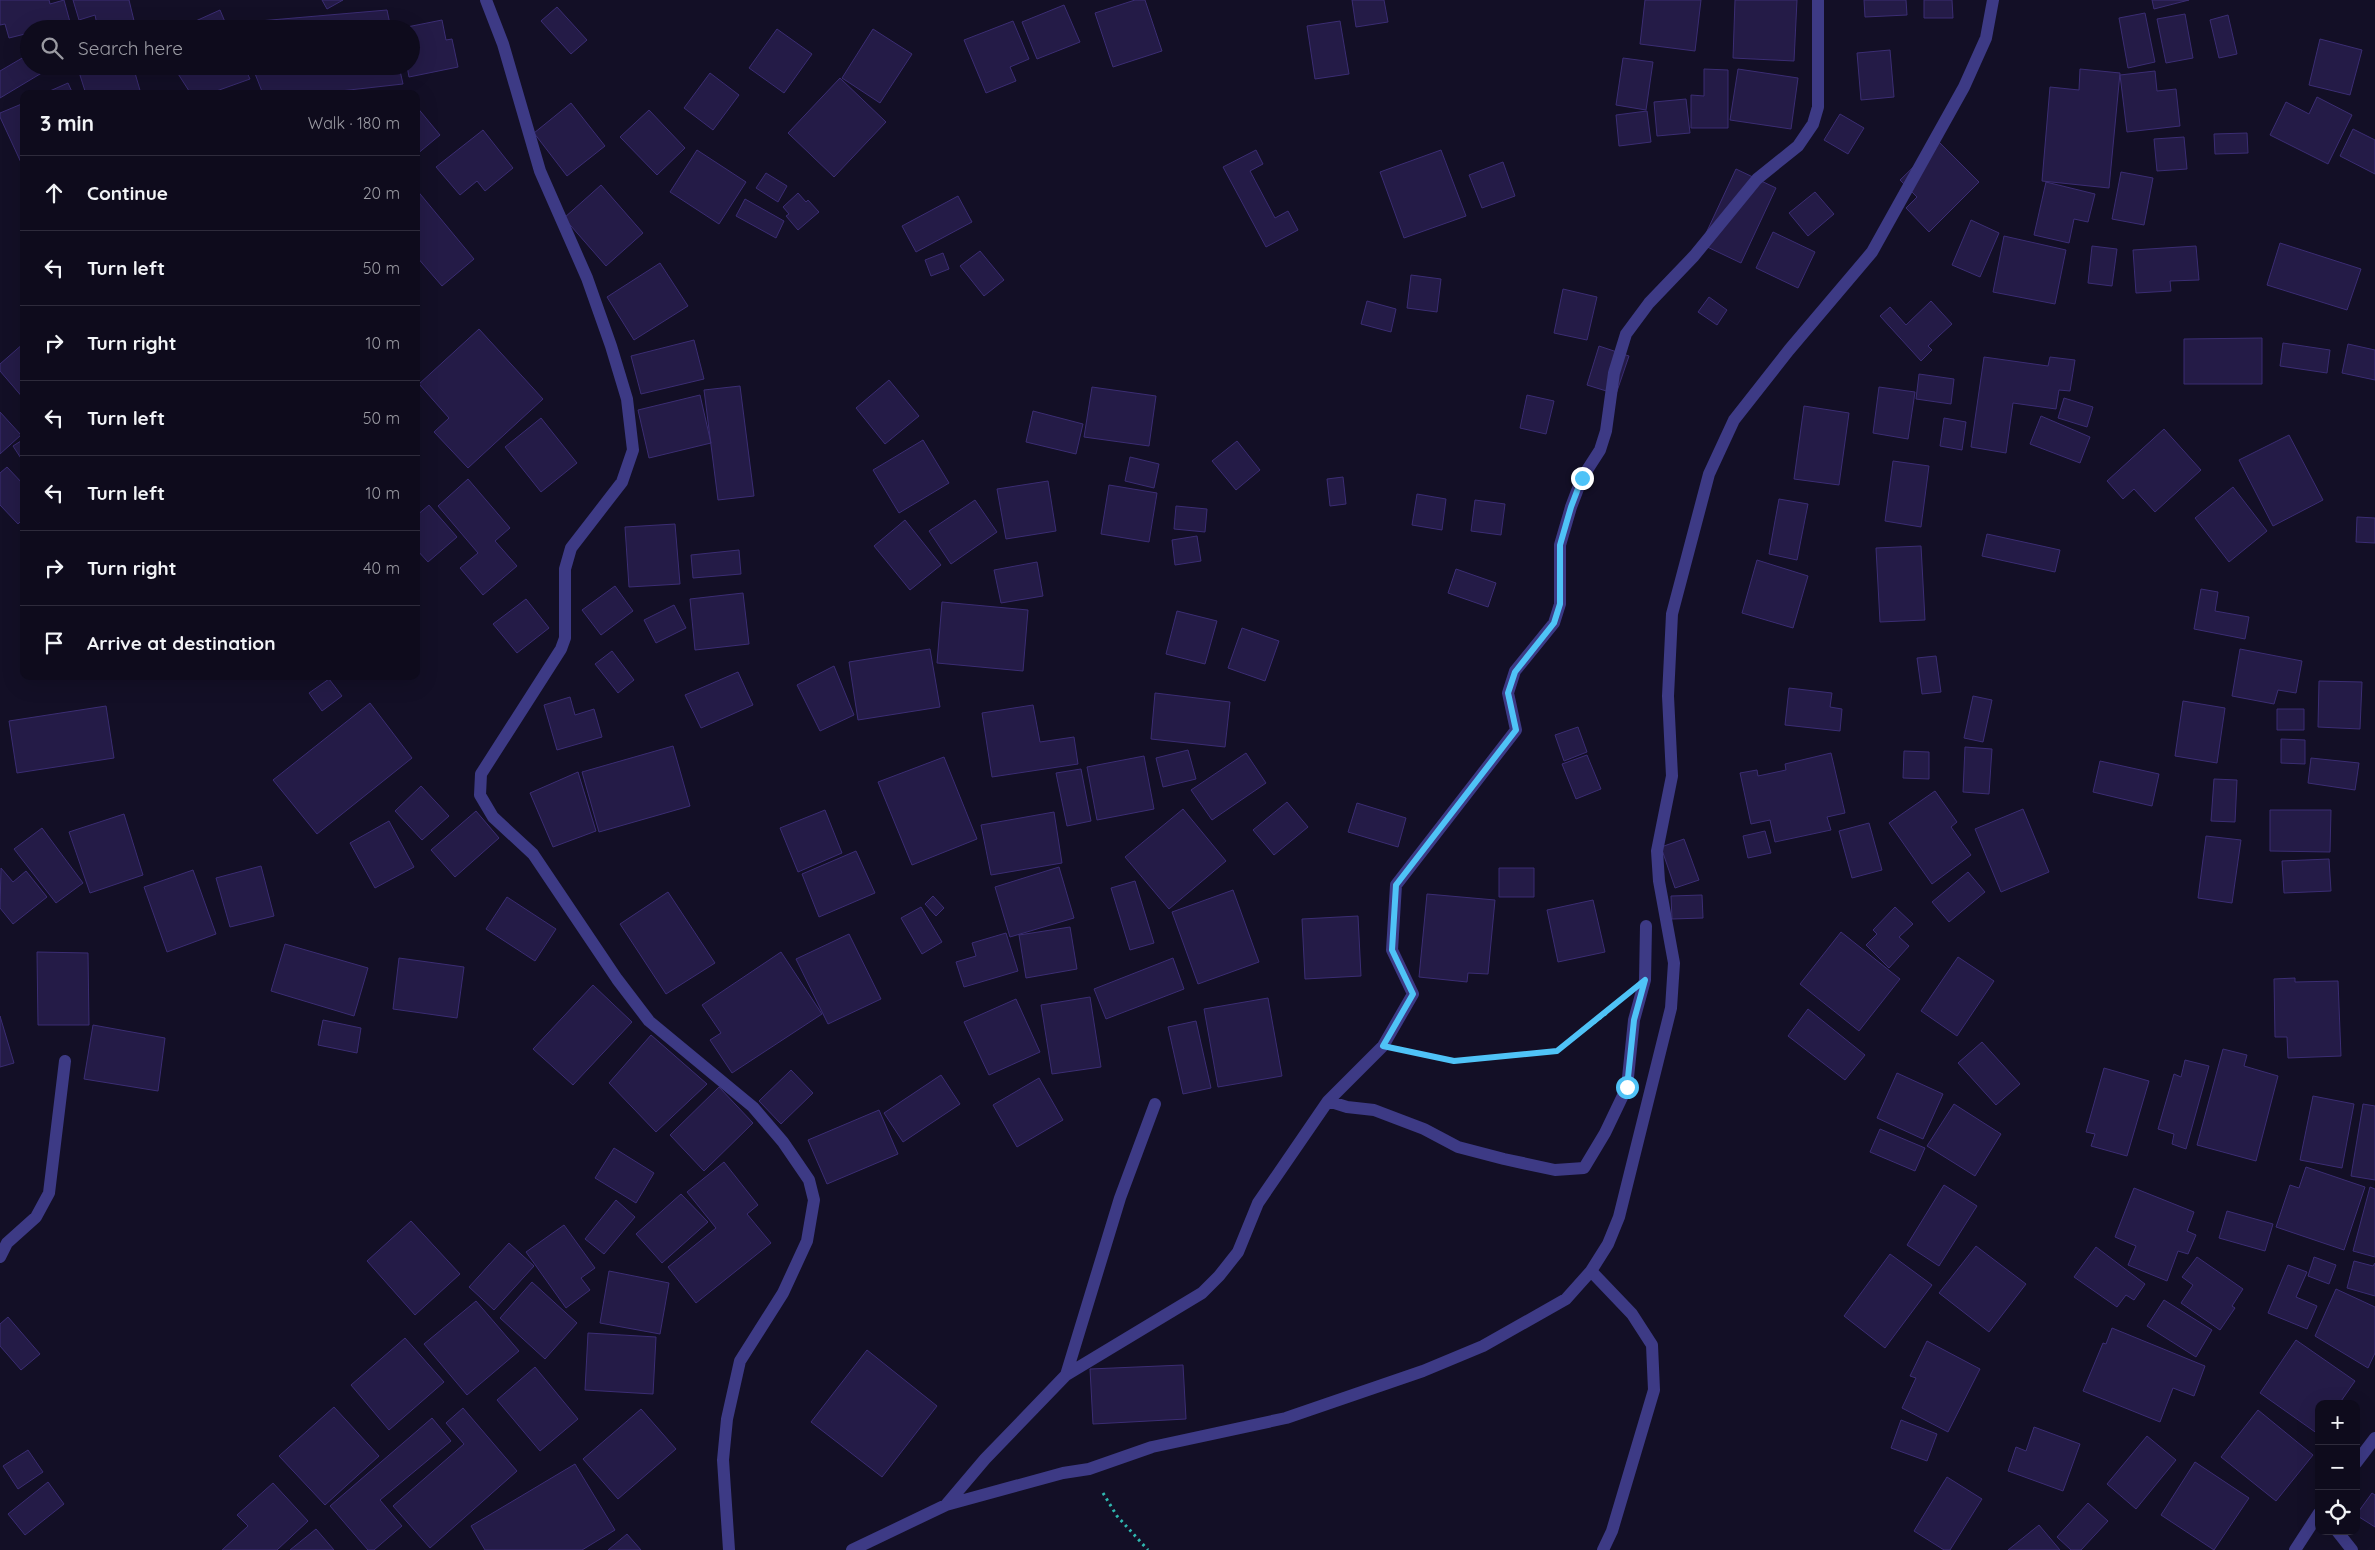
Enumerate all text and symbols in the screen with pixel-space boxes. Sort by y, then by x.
search box [20,20,420,75]
icon: search [38,34,66,62]
text: Search here [78,36,183,60]
text: 3 min [40,110,94,136]
text: Walk · 180 m [308,113,400,133]
icon: ahead [40,179,68,207]
text: Continue [87,181,168,205]
text: 20 m [363,183,400,203]
icon: left [40,254,68,282]
text: Turn left [87,256,165,280]
text: 50 m [363,258,400,278]
icon: right [40,329,68,357]
text: Turn right [87,331,176,355]
text: 10 m [366,333,400,353]
icon: left [40,404,68,432]
text: Turn left [87,406,165,430]
text: 50 m [363,408,400,428]
route end [1571,467,1594,490]
icon: left [40,479,68,507]
text: Turn left [87,481,165,505]
text: 10 m [366,483,400,503]
icon: right [40,554,68,582]
text: Turn right [87,556,176,580]
text: 40 m [363,558,400,578]
icon: arrive [40,629,68,657]
text: Arrive at destination [87,631,276,655]
route start [1616,1076,1639,1099]
map controls [2315,1400,2360,1535]
button: + [2315,1400,2360,1445]
button: − [2315,1445,2360,1490]
button: locate [2315,1490,2360,1535]

